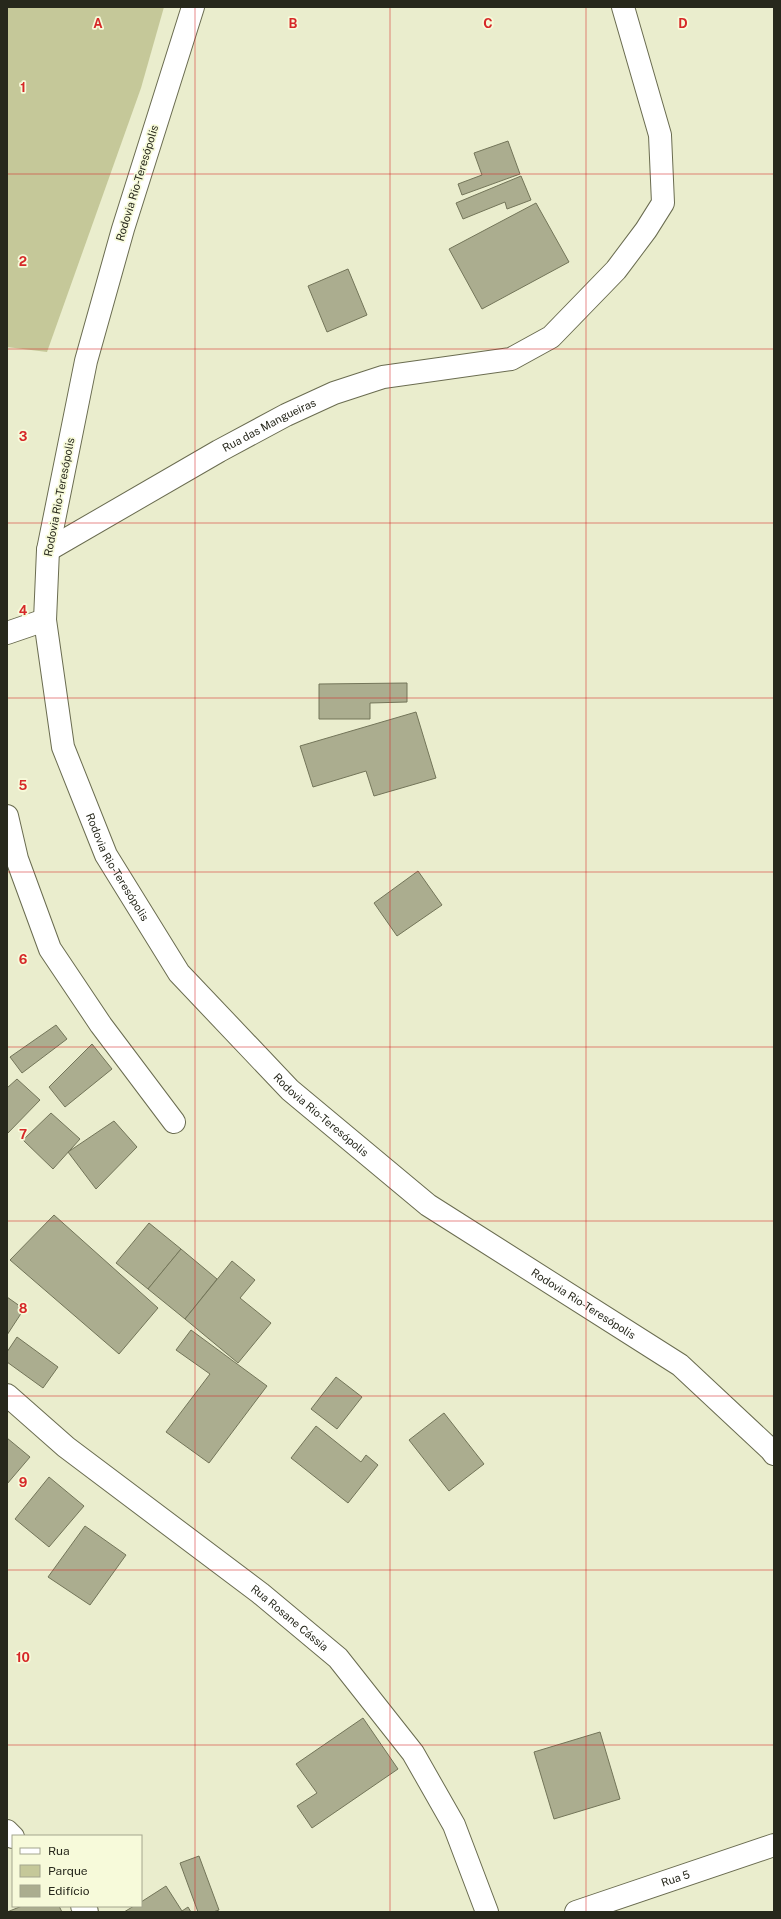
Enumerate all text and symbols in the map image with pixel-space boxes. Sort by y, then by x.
text: A [93,16,103,31]
text: B [289,16,298,31]
text: C [483,16,493,31]
text: D [678,16,688,31]
text: 1 [20,80,26,95]
street label: Rodovia Rio-Teresópolis [114,123,161,243]
text: 2 [19,254,27,269]
street label: Rua das Mangueiras [220,396,318,454]
text: 3 [19,429,28,444]
street label: Rodovia Rio-Teresópolis [42,436,77,557]
text: 4 [19,603,28,618]
text: 5 [19,778,28,793]
street label: Rodovia Rio-Teresópolis [84,811,151,923]
text: 6 [19,952,28,967]
street label: Rodovia Rio-Teresópolis [271,1071,371,1159]
text: 7 [19,1127,27,1142]
street label: Rodovia Rio-Teresópolis [529,1266,638,1341]
text: 8 [19,1301,28,1316]
text: 9 [19,1475,27,1490]
street label: Rua Rosane Cássia [249,1582,330,1653]
text: 10 [16,1650,30,1665]
legend [12,1835,142,1907]
text: Rua [48,1844,70,1858]
text: Parque [48,1864,88,1878]
street label: Rua 5 [660,1868,691,1889]
text: Edifício [48,1884,90,1898]

